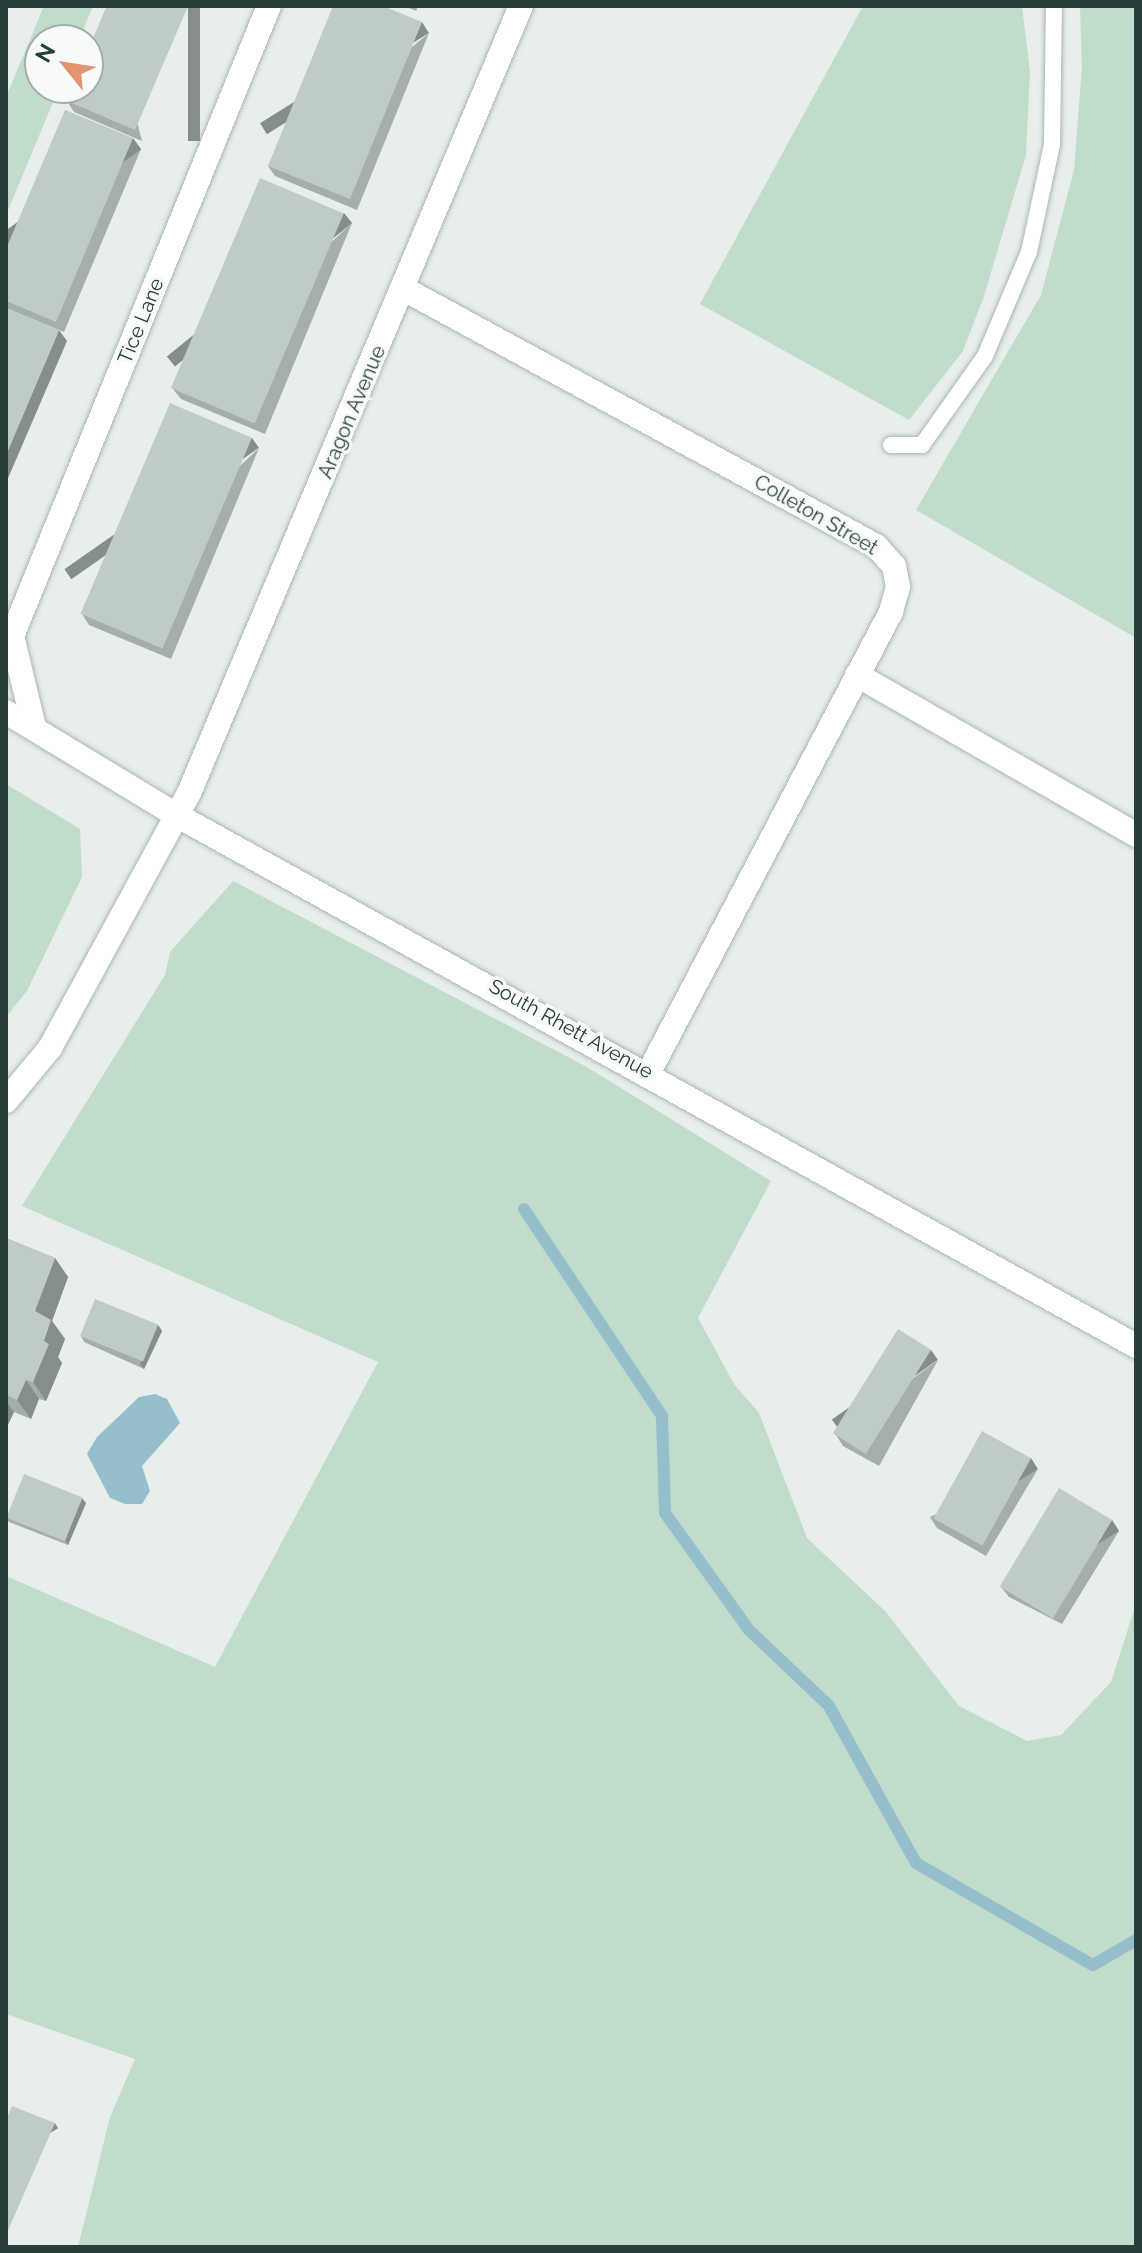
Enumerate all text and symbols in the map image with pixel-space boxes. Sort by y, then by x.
north arrow [24,24,104,104]
text: N [29,39,60,67]
street label: Tice Lane [113,275,169,367]
street label: Aragon Avenue [313,342,391,482]
street label: Colleton Street [750,470,882,560]
street label: South Rhett Avenue [485,974,657,1084]

